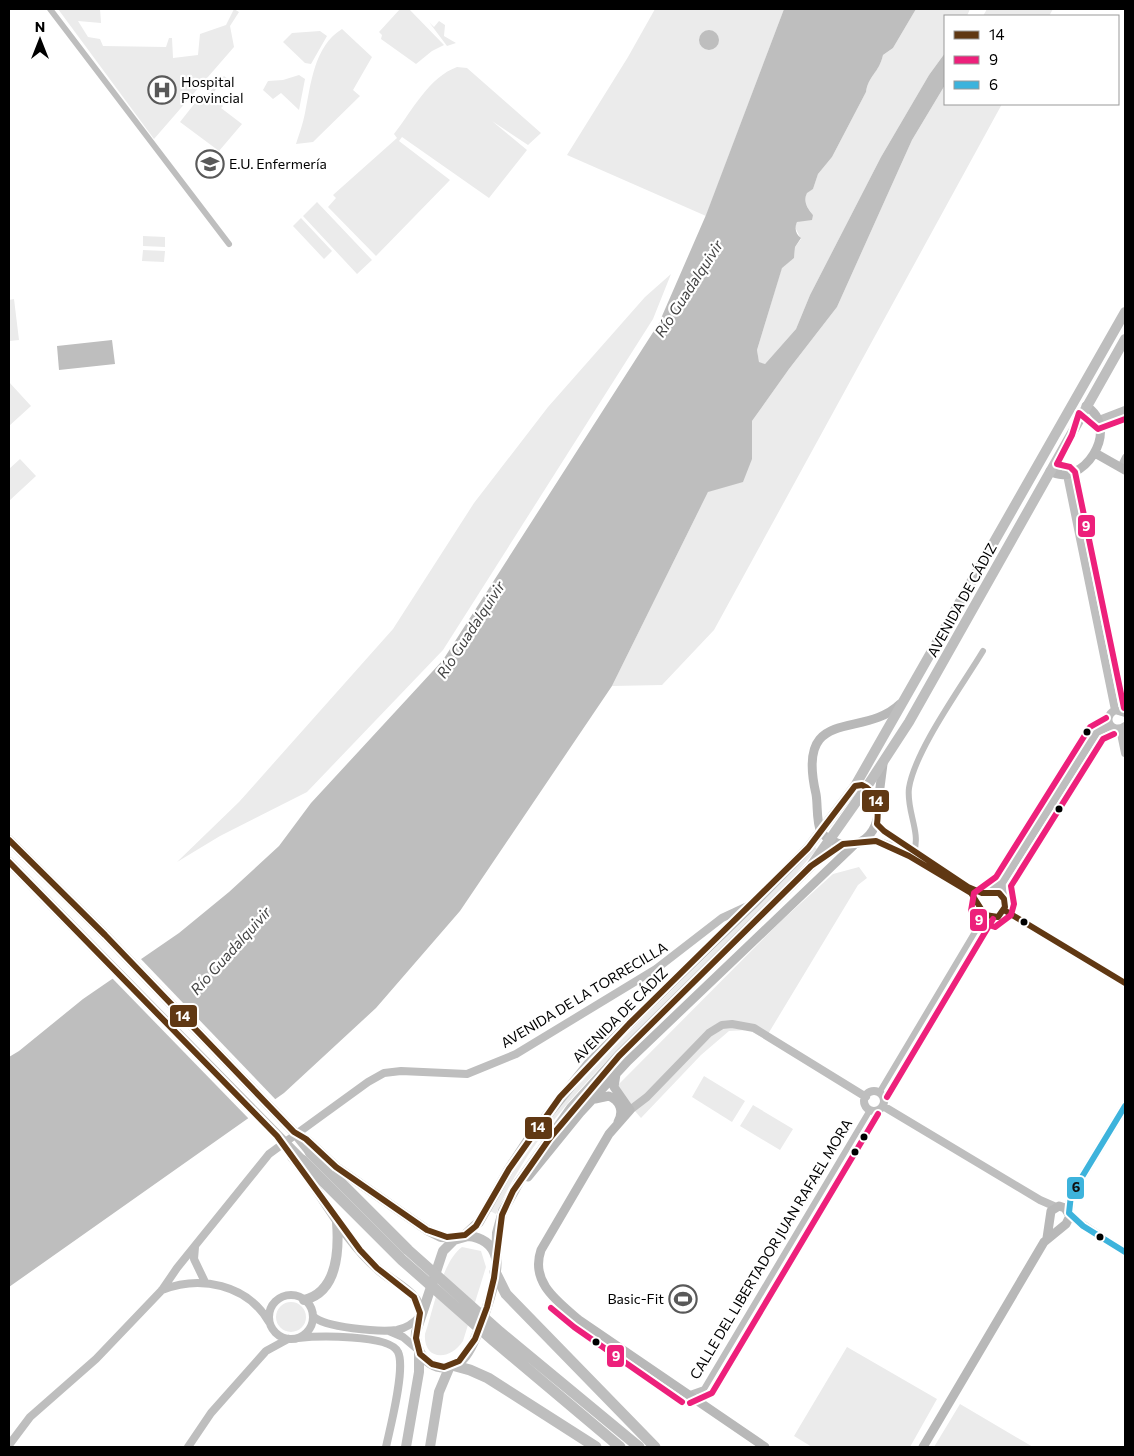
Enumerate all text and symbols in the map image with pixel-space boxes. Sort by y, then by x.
north arrow [15,15,65,65]
legend [944,15,1119,105]
text: N [35,18,45,35]
text: 14 [989,25,1004,43]
text: 9 [989,50,998,68]
place label: Hospital Provincial [181,73,243,106]
hospital icon: Hospital Provincial [147,75,177,105]
text: 6 [989,75,998,93]
school or university icon: E.U. Enfermería [195,149,225,179]
place label: E.U. Enfermería [229,155,327,172]
water label: Río Guadalquivir [650,236,727,340]
line badge: 9 [1077,514,1096,538]
text: 9 [1082,517,1091,534]
street label: AVENIDA DE CÁDIZ [923,540,1000,660]
water label: Río Guadalquivir [432,577,509,681]
unlabelled marker [1082,727,1092,737]
line badge: 14 [861,789,890,813]
text: 14 [869,792,884,809]
unlabelled marker [1054,804,1064,814]
water label: Río Guadalquivir [186,902,275,998]
line badge: 9 [969,908,988,932]
text: 9 [975,911,984,928]
unlabelled marker [1019,917,1029,927]
street label: AVENIDA DE LA TORRECILLA [497,938,670,1051]
street label: AVENIDA DE CÁDIZ [569,964,671,1066]
line badge: 14 [169,1004,198,1028]
text: 14 [176,1007,191,1024]
street label: CALLE DEL LIBERTADOR JUAN RAFAEL MORA [686,1115,855,1382]
line badge: 14 [524,1116,553,1140]
text: 14 [531,1118,546,1135]
unlabelled marker [859,1132,869,1142]
unlabelled marker [850,1147,860,1157]
line badge: 6 [1066,1176,1085,1200]
text: 6 [1072,1178,1081,1195]
unlabelled marker [1095,1232,1105,1242]
sports icon: Basic-Fit [668,1284,698,1314]
place label: Basic-Fit [607,1290,664,1307]
unlabelled marker [591,1337,601,1347]
line badge: 9 [606,1344,625,1368]
text: 9 [612,1347,621,1364]

